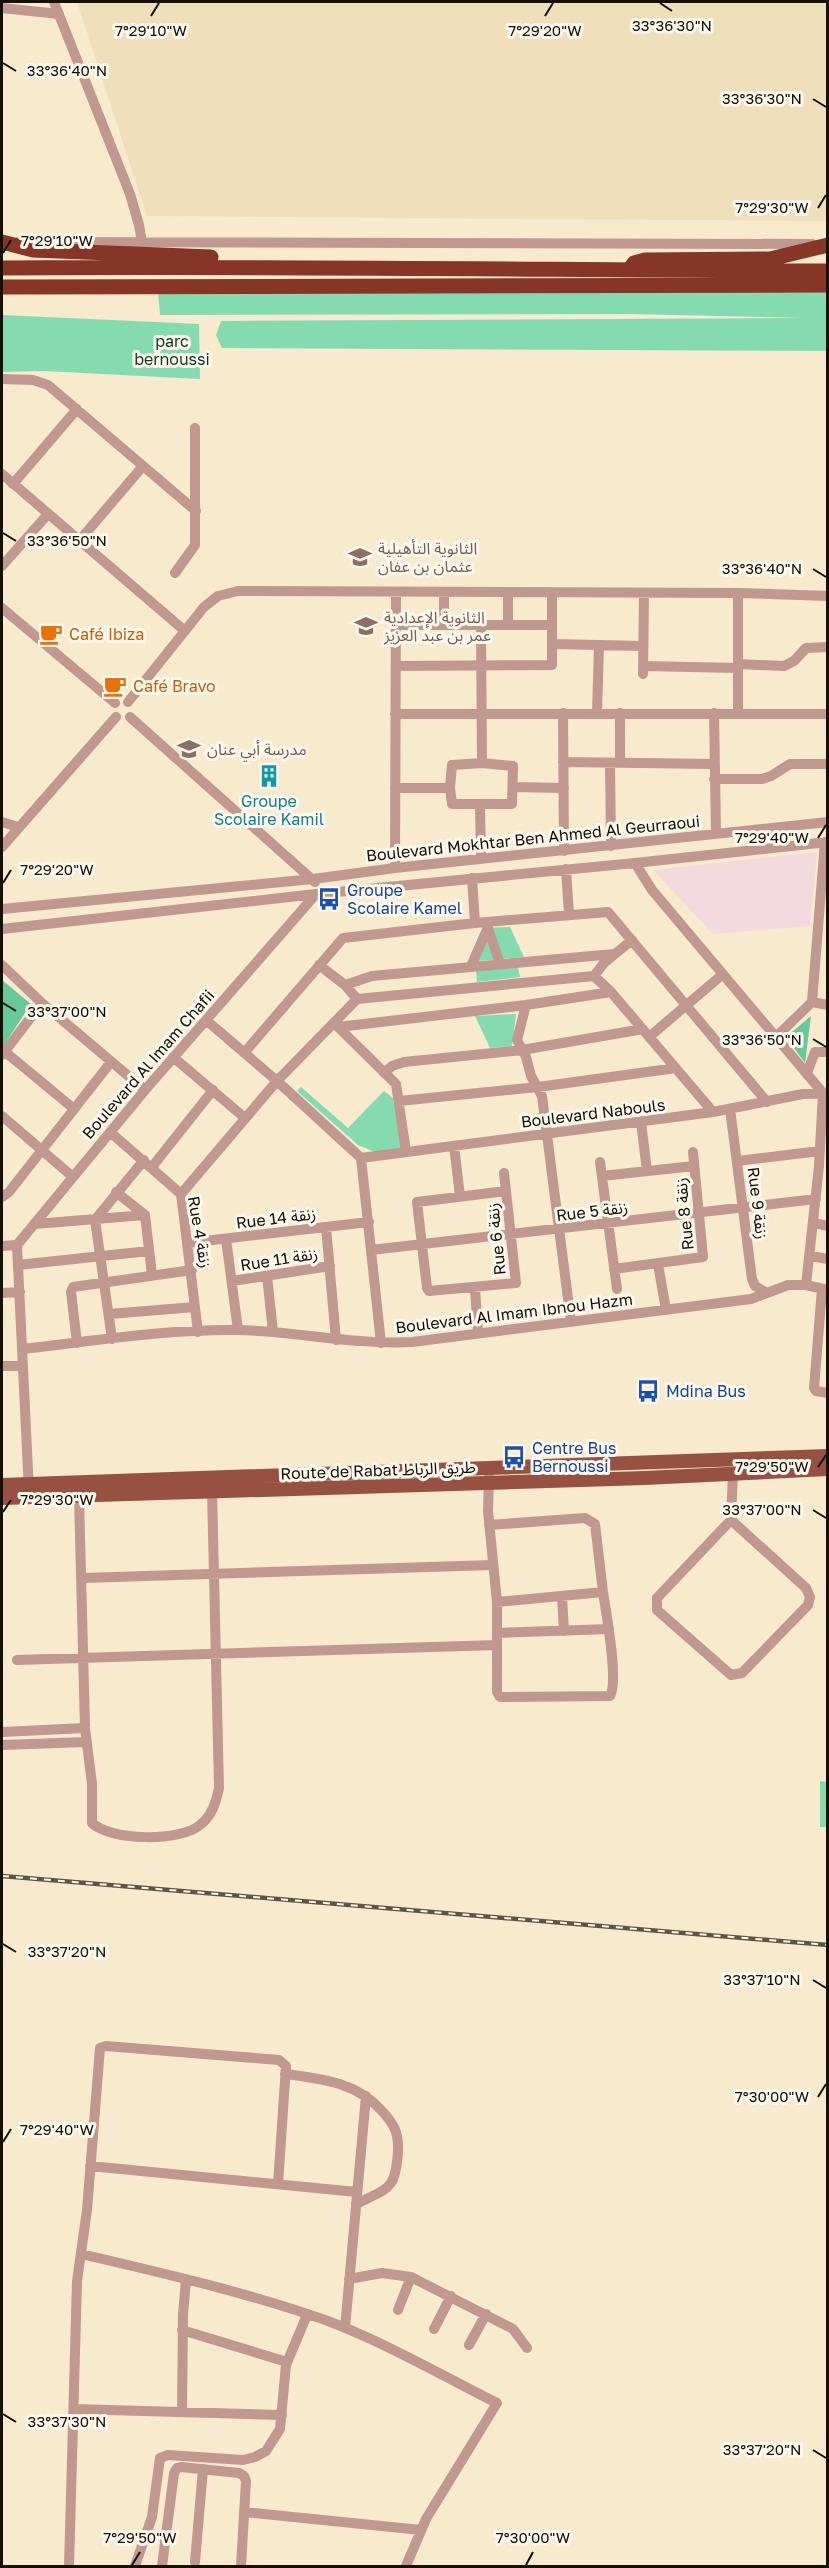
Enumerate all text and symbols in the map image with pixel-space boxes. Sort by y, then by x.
text: 33°36'30"N [632,16,712,34]
text: 7°29'10"W [115,21,187,39]
text: 7°29'20"W [508,21,582,39]
text: 33°36'40"N [27,61,107,79]
text: 33°36'30"N [722,89,802,107]
text: 7°29'30"W [735,198,809,216]
text: 7°29'10"W [21,231,93,249]
park label: parc bernoussi [134,331,210,369]
text: 33°36'50"N [27,531,107,549]
place label: الثانوية التأهيلية عثمان بن عفان [378,538,477,576]
school or university icon: الثانوية التأهيلية عثمان بن عفان [347,544,373,570]
text: 33°36'40"N [722,559,802,577]
place label: الثانوية الإعدادية عمر بن عبد العزيز [383,607,491,645]
school or university icon: الثانوية الإعدادية عمر بن عبد العزيز [353,613,379,639]
cafe icon: Café Ibiza [38,621,64,647]
place label: Café Ibiza [69,624,144,644]
cafe icon: Café Bravo [102,673,128,699]
place label: Café Bravo [133,676,216,696]
school or university icon: مدرسة أبي عنان [176,736,202,762]
place label: مدرسة أبي عنان [207,739,307,762]
building icon: Groupe Scolaire Kamil [256,763,282,789]
place label: Groupe Scolaire Kamil [214,791,324,829]
street label: Boulevard Mokhtar Ben Ahmed Al Geurraoui [365,811,701,865]
text: 7°29'40"W [735,828,809,846]
text: 7°29'20"W [20,860,94,878]
place label: Groupe Scolaire Kamel [347,880,462,918]
bus stop icon: Groupe Scolaire Kamel [316,886,342,912]
street label: Boulevard Al Imam Chafii [78,985,218,1143]
text: 33°37'00"N [27,1002,107,1020]
text: 33°36'50"N [722,1030,802,1048]
street label: Boulevard Nabouls [520,1094,666,1132]
street label: Rue 9 زنقة [744,1166,772,1240]
street label: Rue 8 زنقة [670,1177,698,1251]
street label: Rue 4 زنقة [184,1194,216,1270]
street label: Rue 5 زنقة [555,1197,629,1225]
street label: Rue 6 زنقة [482,1202,510,1276]
street label: Rue 14 زنقة [235,1203,317,1233]
street label: Rue 11 زنقة [239,1243,319,1275]
street label: Boulevard Al Imam Ibnou Hazm [394,1289,634,1337]
bus stop icon: Mdina Bus [635,1378,661,1404]
place label: Mdina Bus [666,1381,746,1401]
place label: Centre Bus Bernoussi [532,1438,616,1476]
bus stop icon: Centre Bus Bernoussi [501,1444,527,1470]
street label: Route de Rabat طريق الرباط [280,1457,476,1484]
text: 7°29'50"W [735,1457,809,1475]
text: 7°29'30"W [20,1490,94,1508]
text: 33°37'00"N [722,1500,802,1518]
text: 33°37'20"N [28,1942,106,1960]
text: 33°37'10"N [723,1970,801,1988]
text: 7°30'00"W [735,2087,809,2105]
text: 7°29'40"W [20,2120,94,2138]
text: 33°37'30"N [28,2412,106,2430]
text: 33°37'20"N [723,2440,801,2458]
text: 7°29'50"W [103,2528,177,2546]
text: 7°30'00"W [496,2528,570,2546]

